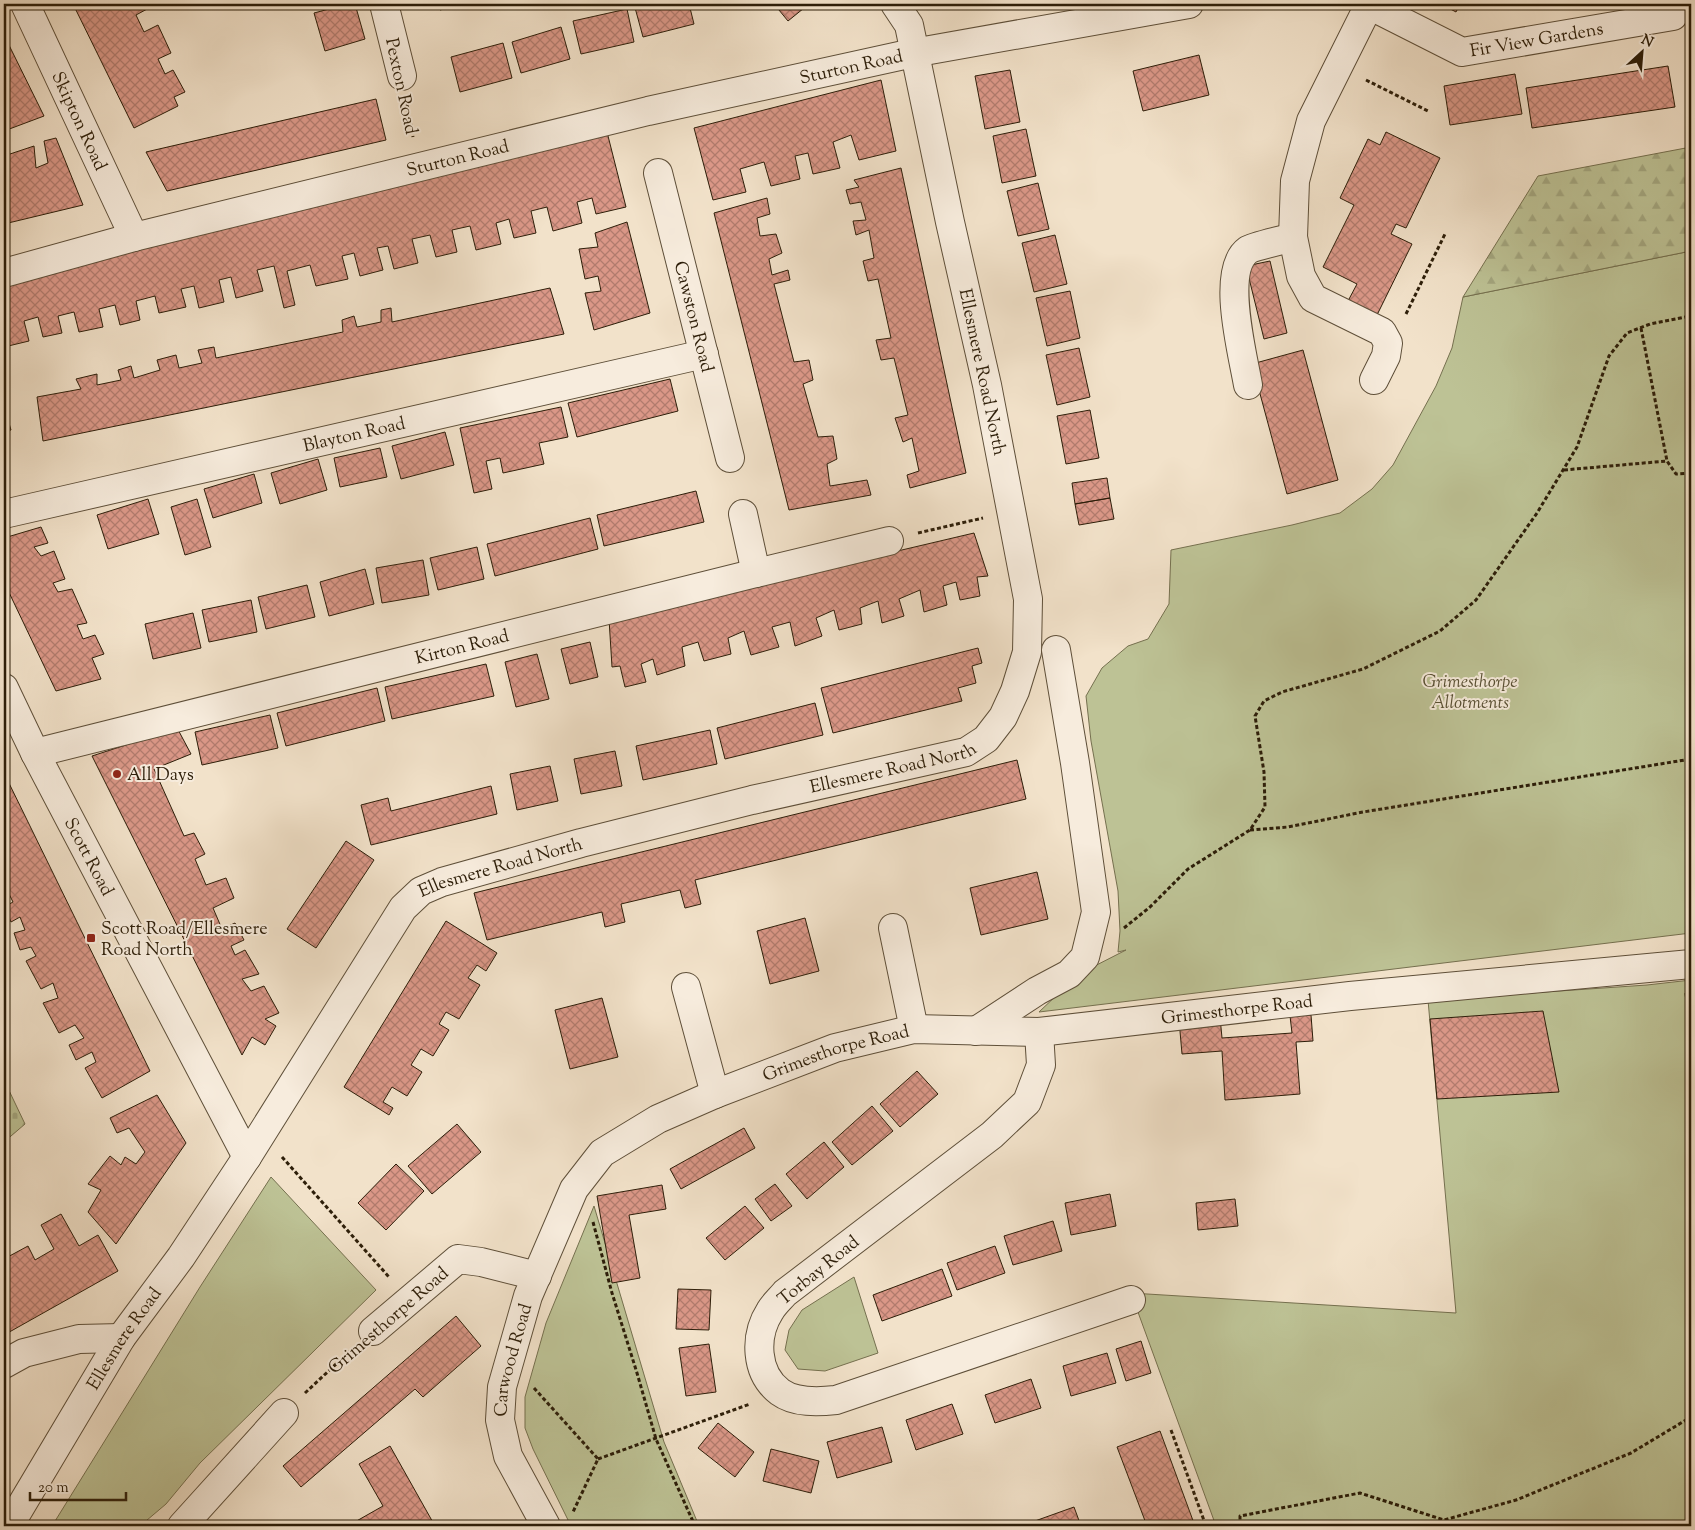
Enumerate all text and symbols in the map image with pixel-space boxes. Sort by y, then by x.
street label: Fir View Gardens [1468,17,1606,65]
north arrow [1618,28,1668,78]
text: N [1637,31,1656,54]
street label: Pexton Road [377,36,423,137]
street label: Sturton Road [797,45,906,92]
street label: Skipton Road [43,68,112,175]
street label: Sturton Road [404,135,512,185]
street label: Cawston Road [666,259,719,375]
street label: Ellesmere Road North [951,287,1012,459]
street label: Blayton Road [301,412,408,460]
street label: Kirton Road [413,624,512,673]
park label: Grimesthorpe Allotments [1422,670,1518,717]
street label: Ellesmere Road North [808,737,983,802]
place label: All Days [127,763,194,789]
marker: All Days [111,768,123,780]
street label: Scott Road [56,814,119,901]
street label: Ellesmere Road North [415,832,586,906]
place label: Scott Road/Ellesmere Road North [101,917,268,964]
marker: Scott Road/Ellesmere Road North [85,932,97,944]
street label: Grimesthorpe Road [1160,989,1314,1033]
street label: Grimesthorpe Road [759,1020,912,1090]
street label: Torbay Road [773,1230,866,1313]
street label: Grimesthorpe Road [323,1262,455,1381]
street label: Ellesmere Road [82,1283,169,1396]
street label: Carwood Road [489,1301,540,1418]
scale bar [30,1470,126,1502]
text: 20 m [38,1478,69,1499]

